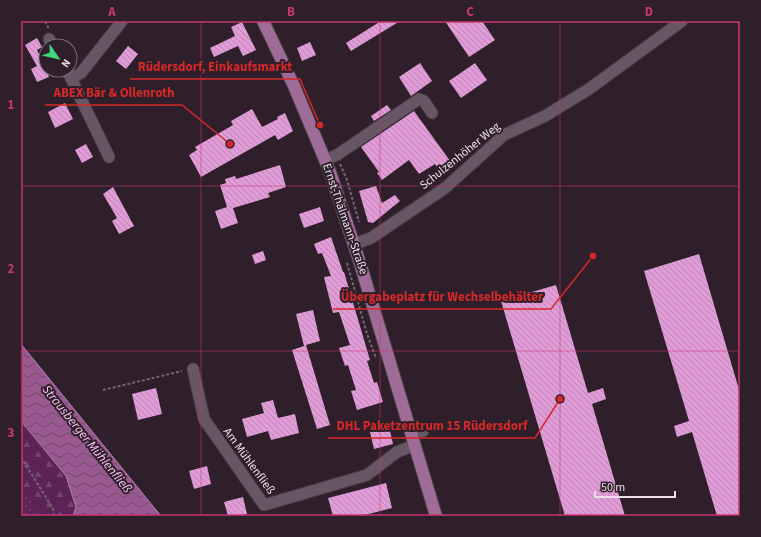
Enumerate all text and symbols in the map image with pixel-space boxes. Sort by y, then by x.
text: A [107,3,116,21]
text: B [287,3,295,21]
text: C [466,3,474,21]
text: D [645,3,653,21]
north arrow [38,38,78,78]
callout: Rüdersdorf, Einkaufsmarkt [130,54,300,79]
text: N [58,56,74,71]
text: Rüdersdorf, Einkaufsmarkt [138,58,292,76]
callout: ABEX Bär & Ollenroth [45,80,182,105]
text: ABEX Bär & Ollenroth [53,84,175,102]
text: 1 [8,96,15,114]
street label: Schulzenhöher Weg [416,118,504,194]
street label: Ernst-Thälmann-Straße [318,161,372,277]
text: 2 [8,260,15,278]
callout: Übergabeplatz für Wechselbehälter [333,284,551,309]
text: Übergabeplatz für Wechselbehälter [341,288,544,306]
water label: Strausberger Mühlenfließ [38,381,136,497]
callout: DHL Paketzentrum 15 Rüdersdorf [328,413,535,438]
text: DHL Paketzentrum 15 Rüdersdorf [336,417,528,435]
text: 3 [8,424,15,442]
street label: Am Mühlenfließ [219,424,279,498]
scale bar [595,473,675,499]
text: 50 m [601,479,625,496]

